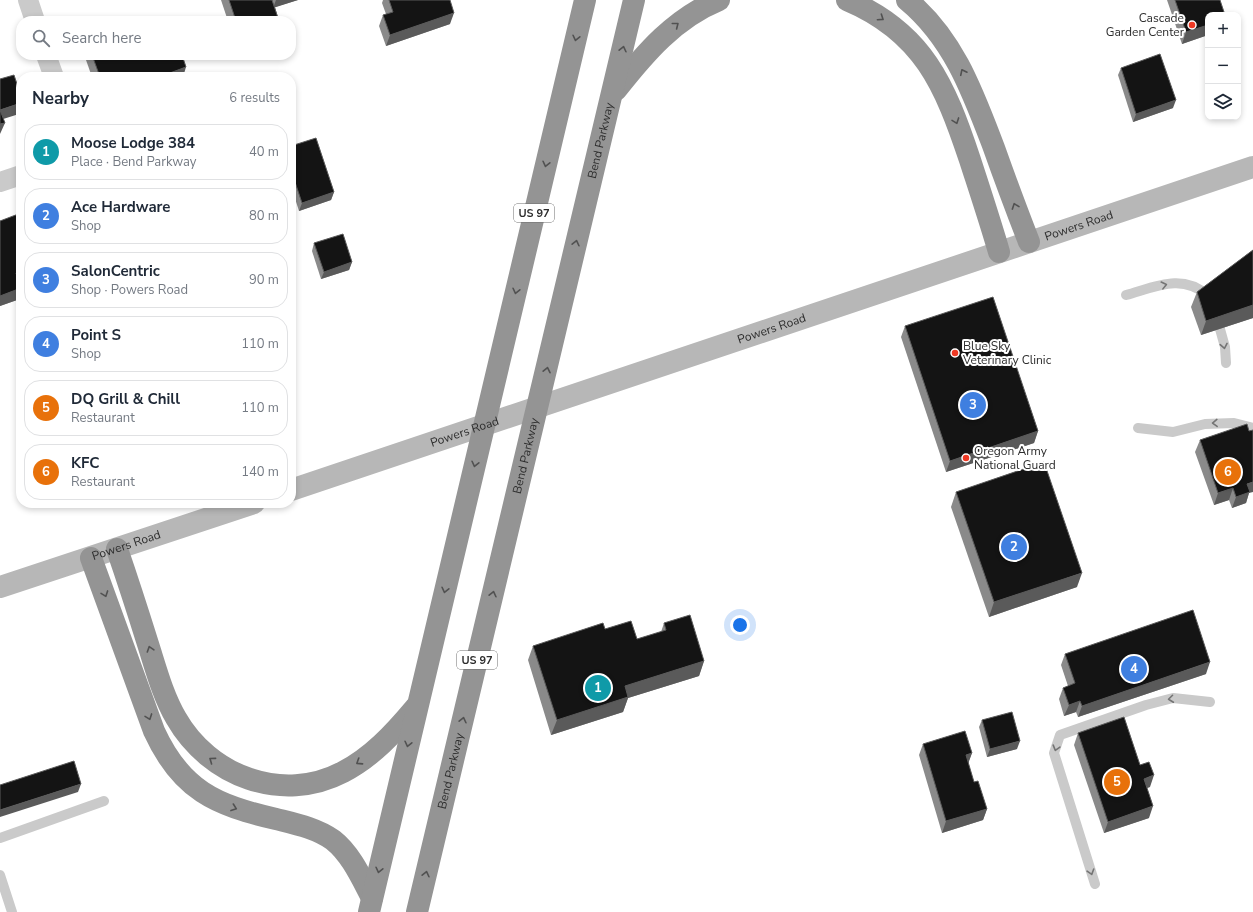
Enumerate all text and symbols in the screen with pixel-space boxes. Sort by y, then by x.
place label: Cascade Garden Center [1106,10,1185,40]
map controls [1205,12,1241,120]
button: + [1205,12,1241,48]
one-way arrow [877,13,884,21]
search box [16,16,296,60]
marker: Cascade Garden Center [1187,20,1197,30]
one-way arrow [671,23,678,30]
icon: search [30,27,52,49]
text: Search here [62,28,142,48]
one-way arrow [572,34,581,41]
one-way arrow [618,46,626,52]
button: − [1205,48,1241,84]
one-way arrow [960,68,968,76]
button: layers [1205,84,1241,120]
text: Nearby [32,87,89,110]
text: 6 results [229,89,280,107]
street label: Bend Parkway [584,100,618,180]
one-way arrow [952,117,960,124]
text: Moose Lodge 384 [71,133,195,153]
text: 1 [42,143,50,161]
text: 40 m [249,143,279,161]
text: Place · Bend Parkway [71,153,196,171]
one-way arrow [542,161,550,168]
text: Ace Hardware [71,197,171,217]
one-way arrow [1012,202,1020,209]
road number: US 97 [514,204,554,222]
text: 2 [42,207,50,225]
text: 80 m [249,207,279,225]
street label: Powers Road [1042,207,1115,244]
text: Shop [71,217,101,235]
one-way arrow [571,240,580,247]
text: SalonCentric [71,261,160,281]
text: 3 [42,271,50,289]
text: 90 m [249,271,279,289]
text: Shop · Powers Road [71,281,188,299]
one-way arrow [1160,281,1167,290]
one-way arrow [512,288,520,294]
street label: Powers Road [735,310,808,348]
text: Point S [71,325,121,345]
text: 4 [42,335,50,353]
text: 110 m [241,335,279,353]
place label: Blue Sky Veterinary Clinic [962,338,1052,368]
one-way arrow [1219,342,1227,349]
text: Shop [71,345,101,363]
marker: Blue Sky Veterinary Clinic [950,348,960,358]
one-way arrow [542,367,550,373]
text: DQ Grill & Chill [71,389,180,409]
pin: 3 [960,390,986,420]
text: 5 [42,399,50,417]
text: 110 m [241,399,279,417]
text: Restaurant [71,409,135,427]
street label: Powers Road [428,413,501,451]
street label: Bend Parkway [509,415,543,495]
one-way arrow [1212,419,1218,427]
place label: Oregon Army National Guard [974,443,1056,473]
text: KFC [71,453,99,473]
marker: Oregon Army National Guard [961,453,971,463]
pin: 6 [1215,457,1241,487]
one-way arrow [471,460,479,467]
text: 6 [42,463,50,481]
text: 140 m [241,463,279,481]
text: Restaurant [71,473,135,491]
street label: Powers Road [90,526,163,564]
pin: 2 [1001,532,1027,562]
one-way arrow [441,587,449,593]
one-way arrow [100,591,108,598]
one-way arrow [488,591,497,598]
your location [730,615,750,635]
one-way arrow [146,645,155,652]
road number: US 97 [457,651,497,669]
pin: 4 [1121,654,1147,684]
pin: 1 [585,673,611,703]
one-way arrow [1168,694,1174,703]
one-way arrow [144,713,152,720]
one-way arrow [458,717,467,724]
street label: Bend Parkway [434,730,468,811]
one-way arrow [405,741,413,747]
one-way arrow [1053,744,1061,751]
one-way arrow [357,757,364,764]
one-way arrow [210,758,217,765]
pin: 5 [1104,767,1130,797]
one-way arrow [230,804,237,812]
one-way arrow [375,867,383,874]
one-way arrow [1086,868,1095,875]
one-way arrow [422,871,430,877]

